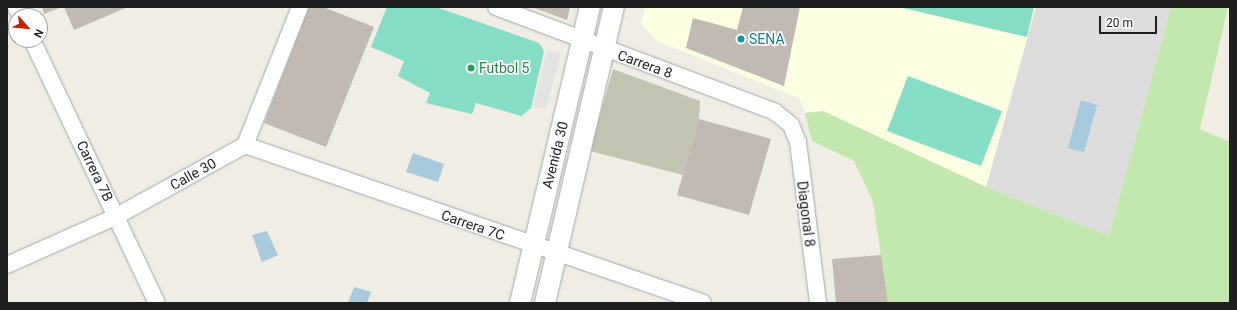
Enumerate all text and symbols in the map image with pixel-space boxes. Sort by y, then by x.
north arrow [8,8,48,48]
scale bar [1101,8,1159,34]
text: 20 m [1106,16,1133,30]
text: N [31,27,46,40]
place label: SENA [749,31,785,47]
marker: SENA [736,34,746,44]
street label: Carrera 8 [615,46,675,82]
place label: Futbol 5 [479,60,529,76]
marker: Futbol 5 [466,63,476,73]
street label: Avenida 30 [539,120,571,190]
street label: Carrera 7B [73,138,117,204]
street label: Calle 30 [167,154,219,194]
street label: Diagonal 8 [794,180,818,248]
street label: Carrera 7C [439,206,507,244]

